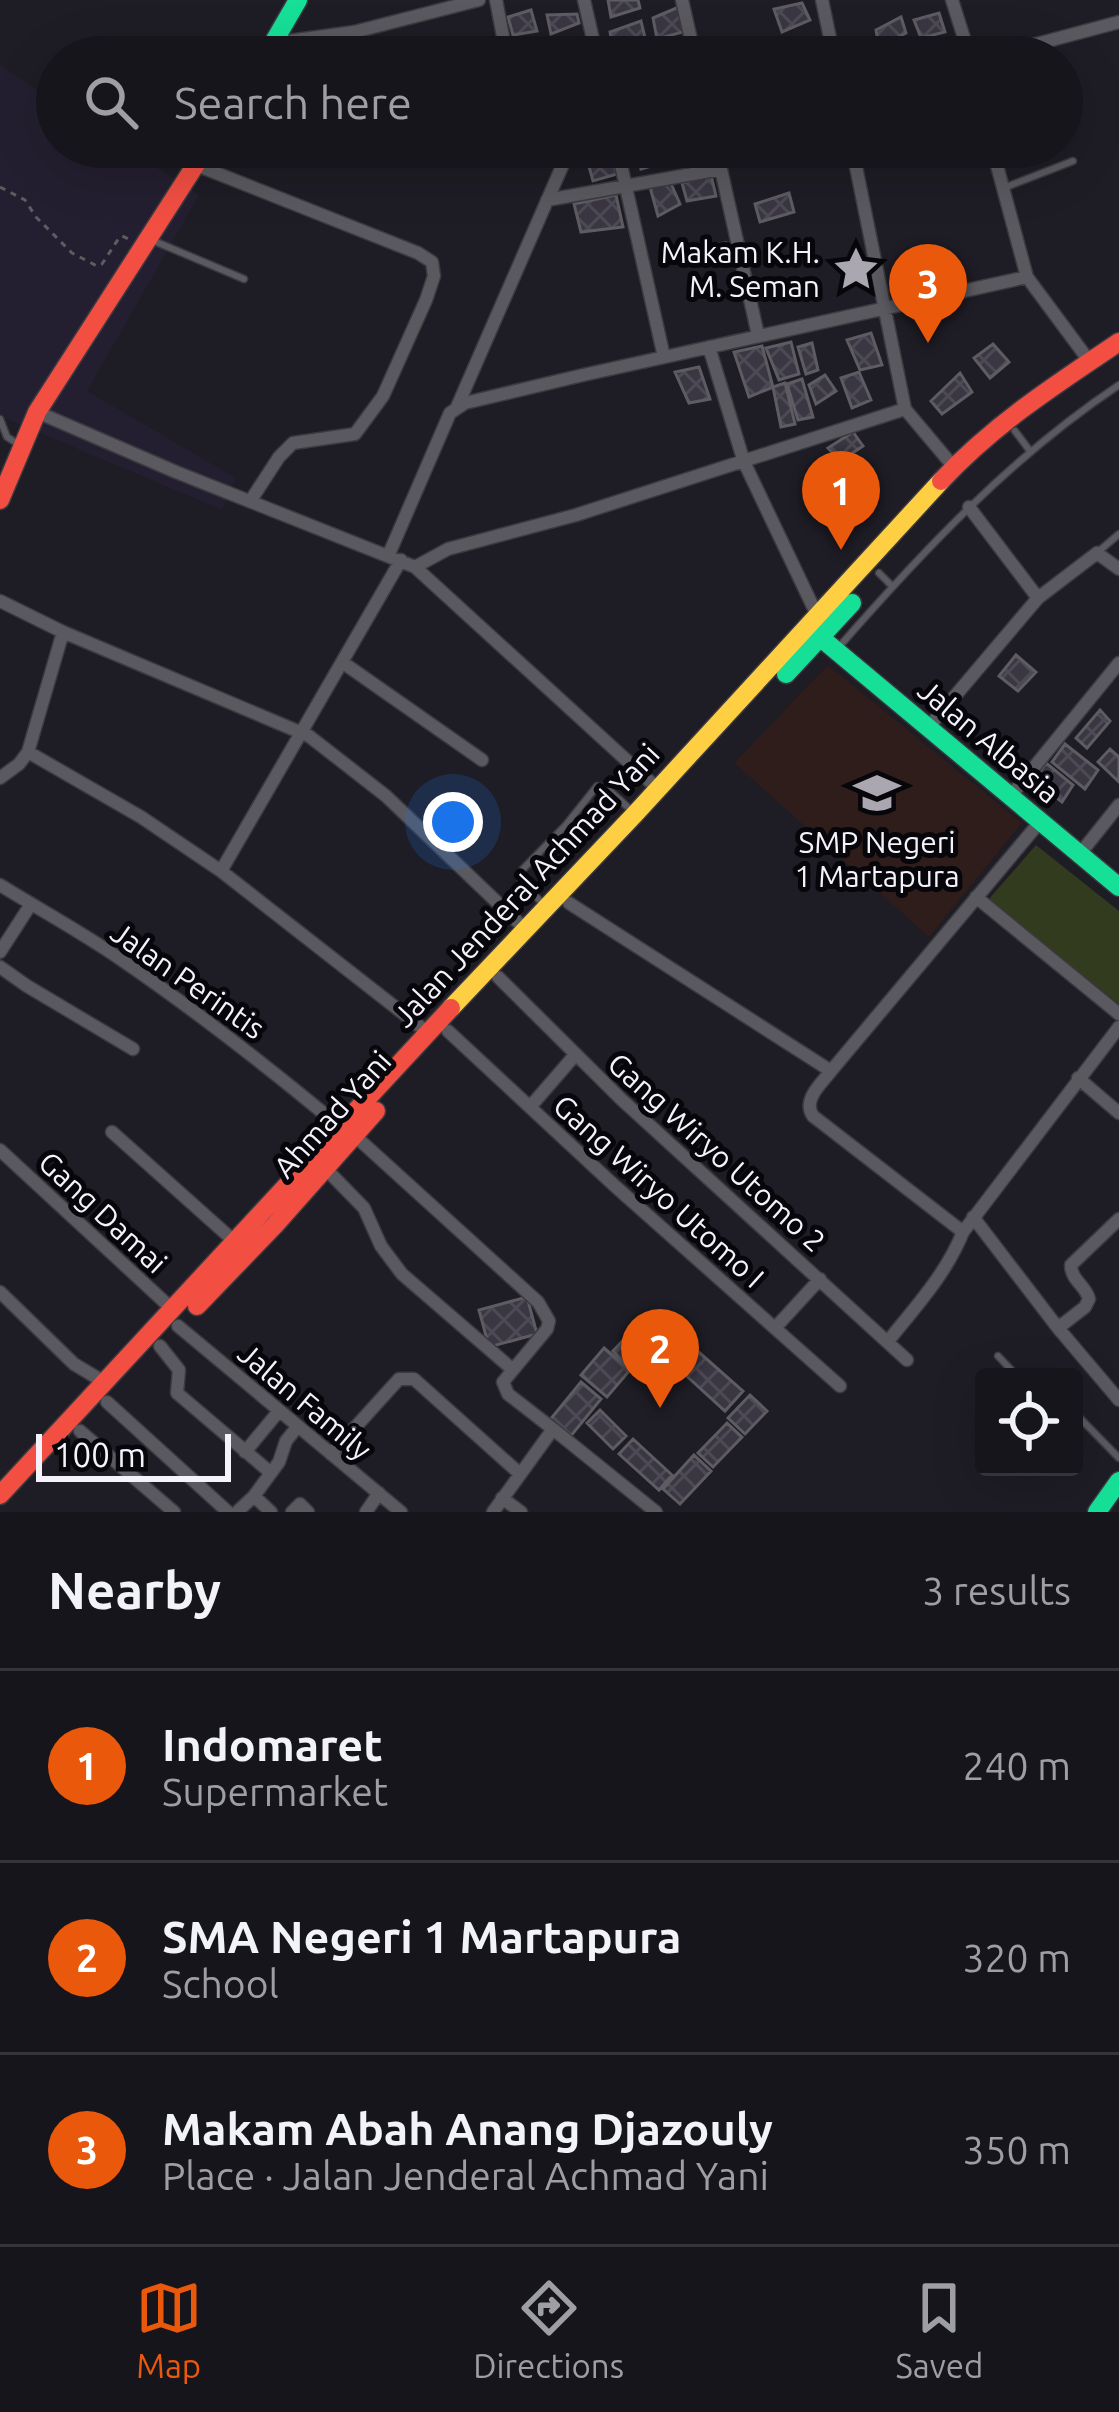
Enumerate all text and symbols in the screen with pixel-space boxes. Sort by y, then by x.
search box [36,36,1083,168]
icon: search [78,69,144,135]
text: Search here [174,77,412,128]
place label: Makam K.H. M. Seman [661,235,820,303]
place icon: Makam K.H. M. Seman [831,244,881,294]
pin: 3 [889,244,967,343]
pin: 1 [802,451,880,550]
street label: Jalan Albasia [912,672,1066,810]
street label: Jalan Jenderal Achmad Yani [386,737,666,1033]
school or university icon: SMP Negeri 1 Martapura [852,768,902,818]
your location [423,792,483,852]
place label: SMP Negeri 1 Martapura [794,825,960,893]
street label: Jalan Perintis [105,915,271,1045]
street label: Ahmad Yani [266,1044,398,1184]
street label: Gang Wiryo Utomo 2 [602,1046,832,1258]
street label: Gang Wiryo Utomo I [547,1088,771,1294]
street label: Gang Damai [32,1144,174,1280]
pin: 2 [621,1309,699,1408]
street label: Jalan Family [232,1336,378,1466]
map controls [975,1368,1083,1476]
button: locate [975,1368,1083,1476]
scale bar [36,1428,231,1481]
text: 100 m [54,1436,146,1473]
text: Nearby [48,1561,221,1619]
text: 3 results [922,1569,1071,1612]
text: Indomaret [162,1719,383,1770]
text: 1 [76,1744,98,1787]
text: 240 m [962,1744,1071,1787]
text: Supermarket [162,1770,388,1813]
text: SMA Negeri 1 Martapura [162,1911,682,1962]
text: 2 [76,1936,98,1979]
text: 320 m [962,1936,1071,1979]
text: School [162,1962,279,2005]
text: Makam Abah Anang Djazouly [162,2103,773,2154]
text: 3 [76,2128,98,2171]
text: 350 m [962,2128,1071,2171]
text: Place · Jalan Jenderal Achmad Yani [162,2154,769,2197]
tab: Map [136,2275,202,2384]
tab: Directions [473,2275,624,2384]
tab: Saved [895,2275,983,2384]

